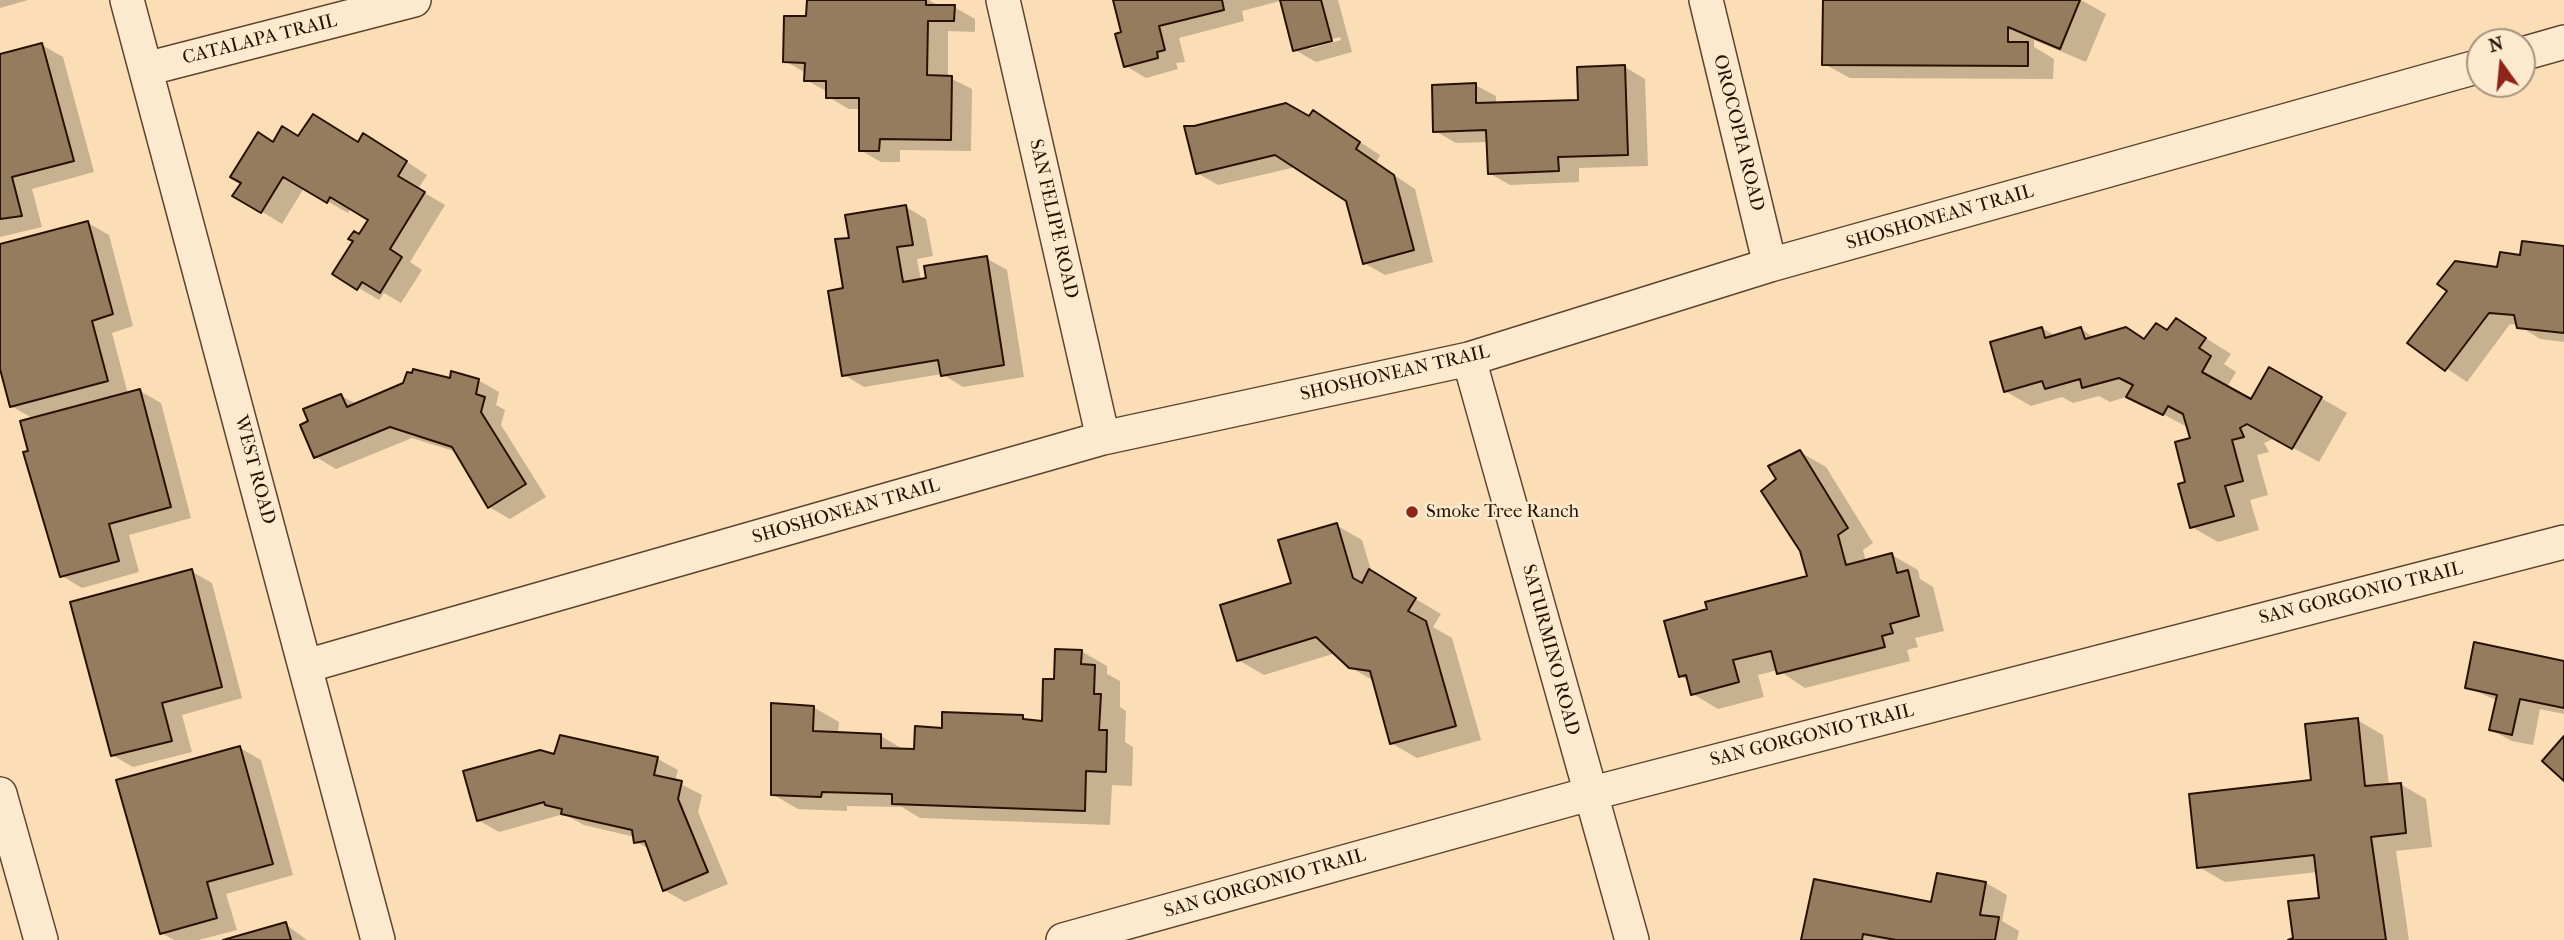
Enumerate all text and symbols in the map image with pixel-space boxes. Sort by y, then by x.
street label: CATALAPA TRAIL [180,10,340,70]
north arrow [2466,28,2536,98]
text: N [2486,32,2506,57]
street label: OROCOPIA ROAD [1708,52,1768,214]
street label: SAN FELIPE ROAD [1024,137,1082,301]
street label: SHOSHONEAN TRAIL [1844,180,2036,256]
street label: SHOSHONEAN TRAIL [1298,341,1492,407]
street label: WEST ROAD [229,413,279,527]
street label: SHOSHONEAN TRAIL [750,474,942,550]
place label: Smoke Tree Ranch [1426,501,1579,523]
marker: Smoke Tree Ranch [1404,504,1420,520]
street label: SAN GORGONIO TRAIL [2257,558,2465,630]
street label: SATURMINO ROAD [1516,562,1584,738]
street label: SAN GORGONIO TRAIL [1708,700,1916,772]
street label: SAN GORGONIO TRAIL [1161,844,1369,924]

